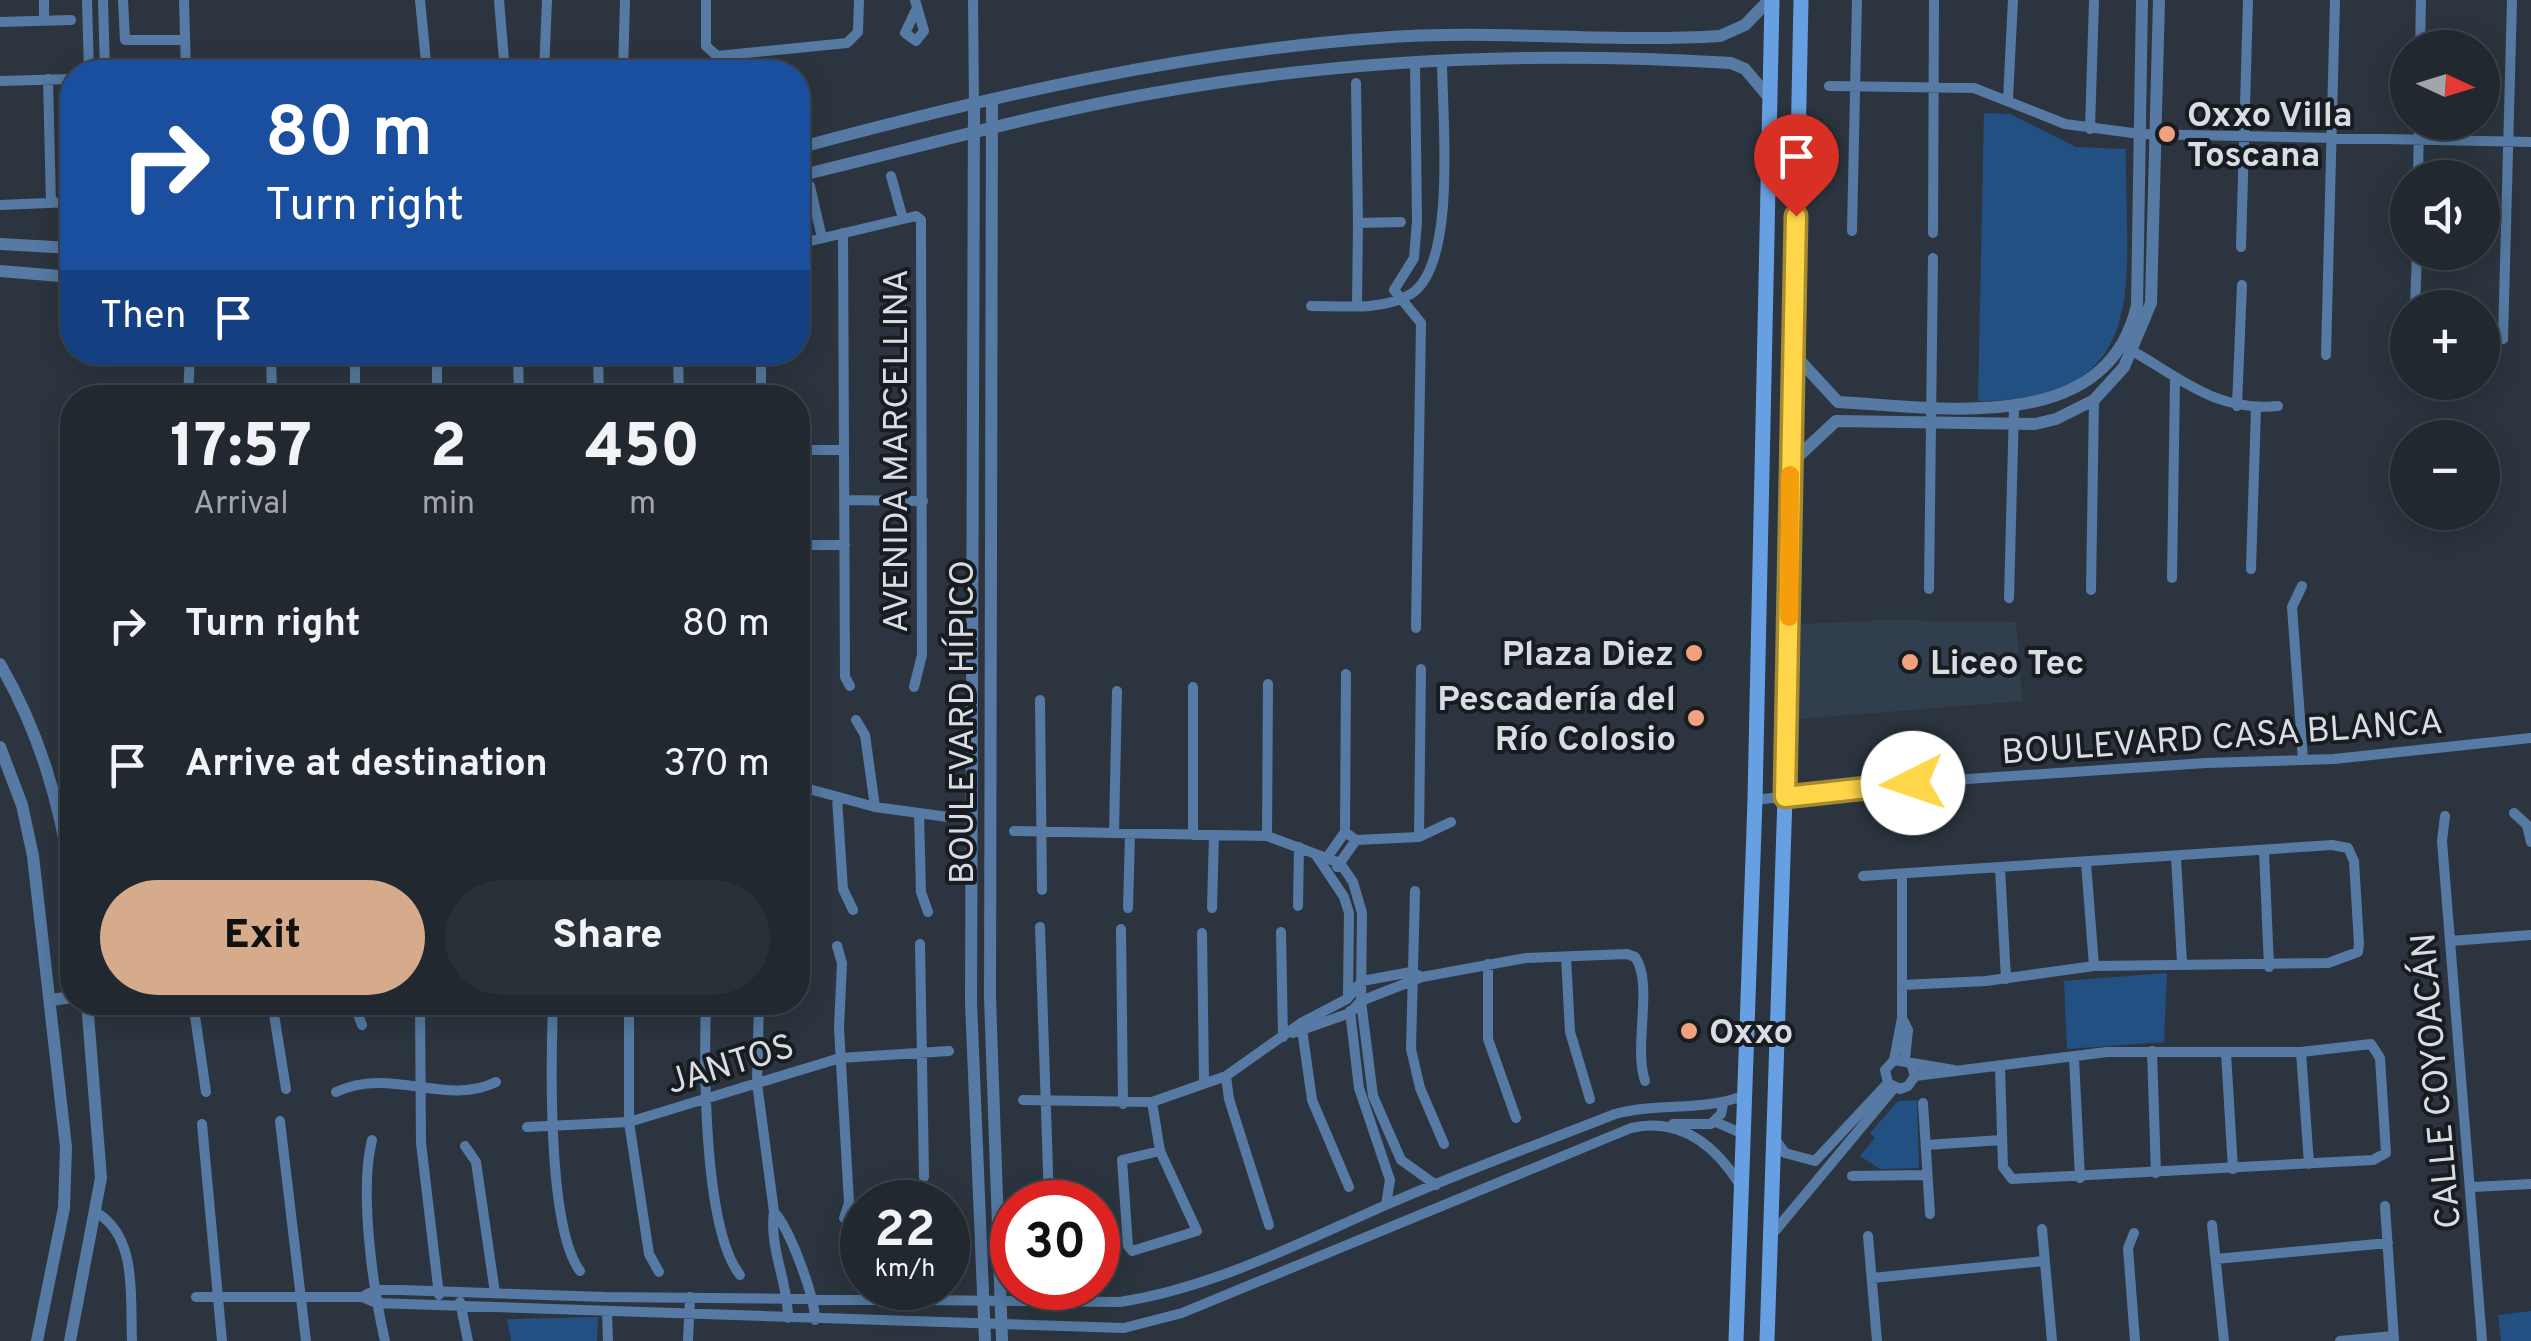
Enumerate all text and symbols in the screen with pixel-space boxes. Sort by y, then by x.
north arrow [2390,30,2500,140]
map controls [2390,30,2500,530]
text: 80 m [265,92,433,181]
place label: Oxxo Villa Toscana [2187,95,2352,179]
icon: right [100,100,230,230]
pin [1754,114,1839,217]
marker: Oxxo Villa Toscana [2156,123,2178,145]
icon: arrive [1769,129,1824,184]
button: sound [2390,160,2500,270]
text: Turn right [265,179,464,236]
street label: AVENIDA MARCELLINA [876,269,920,633]
icon: arrive [206,290,261,345]
button: + [2390,290,2500,400]
text: Then [100,293,186,342]
text: 17:57 [170,412,312,488]
text: 2 [430,412,467,488]
text: 450 [585,412,700,488]
button: − [2390,420,2500,530]
text: Arrival [193,485,289,525]
text: min [422,485,475,525]
text: m [629,485,656,525]
street label: BOULEVARD HÍPICO [941,560,986,884]
icon: right [100,598,155,653]
text: Turn right [185,601,360,650]
text: 80 m [682,601,770,650]
place label: Plaza Diez [1502,634,1674,678]
marker: Plaza Diez [1683,642,1705,664]
place label: Liceo Tec [1930,643,2084,687]
marker: Liceo Tec [1899,651,1921,673]
place label: Pescadería del Río Colosio [1437,679,1676,763]
street label: BOULEVARD CASA BLANCA [2000,702,2445,776]
marker: Pescadería del Río Colosio [1685,707,1707,729]
position arrow [1861,731,1965,835]
icon: arrive [100,738,155,793]
text: Arrive at destination [185,741,548,790]
text: 370 m [663,741,770,790]
button: Exit [100,880,425,995]
button: Share [445,880,770,995]
street label: CALLE COYOACÁN [2402,931,2473,1231]
place label: Oxxo [1709,1012,1793,1056]
marker: Oxxo [1678,1020,1700,1042]
street label: JANTOS [662,1026,800,1106]
speed limit sign: 30 [990,1180,1120,1310]
text: 22 [874,1201,936,1264]
text: km/h [875,1254,935,1286]

